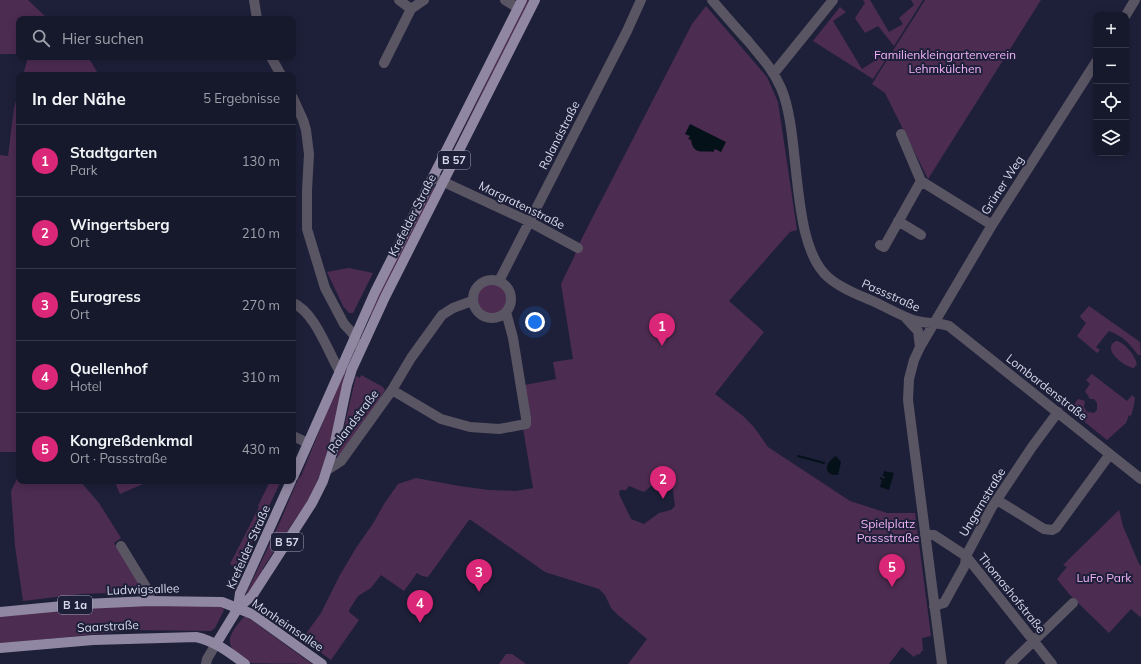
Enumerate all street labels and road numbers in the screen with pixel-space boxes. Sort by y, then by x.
street label: Rolandstraße [535,98,583,172]
road number: B 57 [438,151,470,169]
street label: Grüner Weg [977,153,1027,217]
street label: Krefelder Straße [385,171,439,259]
street label: Margratenstraße [476,178,568,232]
street label: Passstraße [859,275,923,315]
street label: Lombardenstraße [1003,351,1091,423]
street label: Rolandstraße [324,387,382,455]
street label: Ungarnstraße [956,465,1008,539]
street label: Krefelder Straße [223,503,273,591]
road number: B 57 [271,533,303,551]
street label: Thomashofstraße [975,550,1049,636]
street label: Ludwigsallee [106,580,180,598]
road number: B 1a [58,596,92,614]
street label: Monheimsallee [249,596,327,654]
street label: Saarstraße [77,617,139,635]

